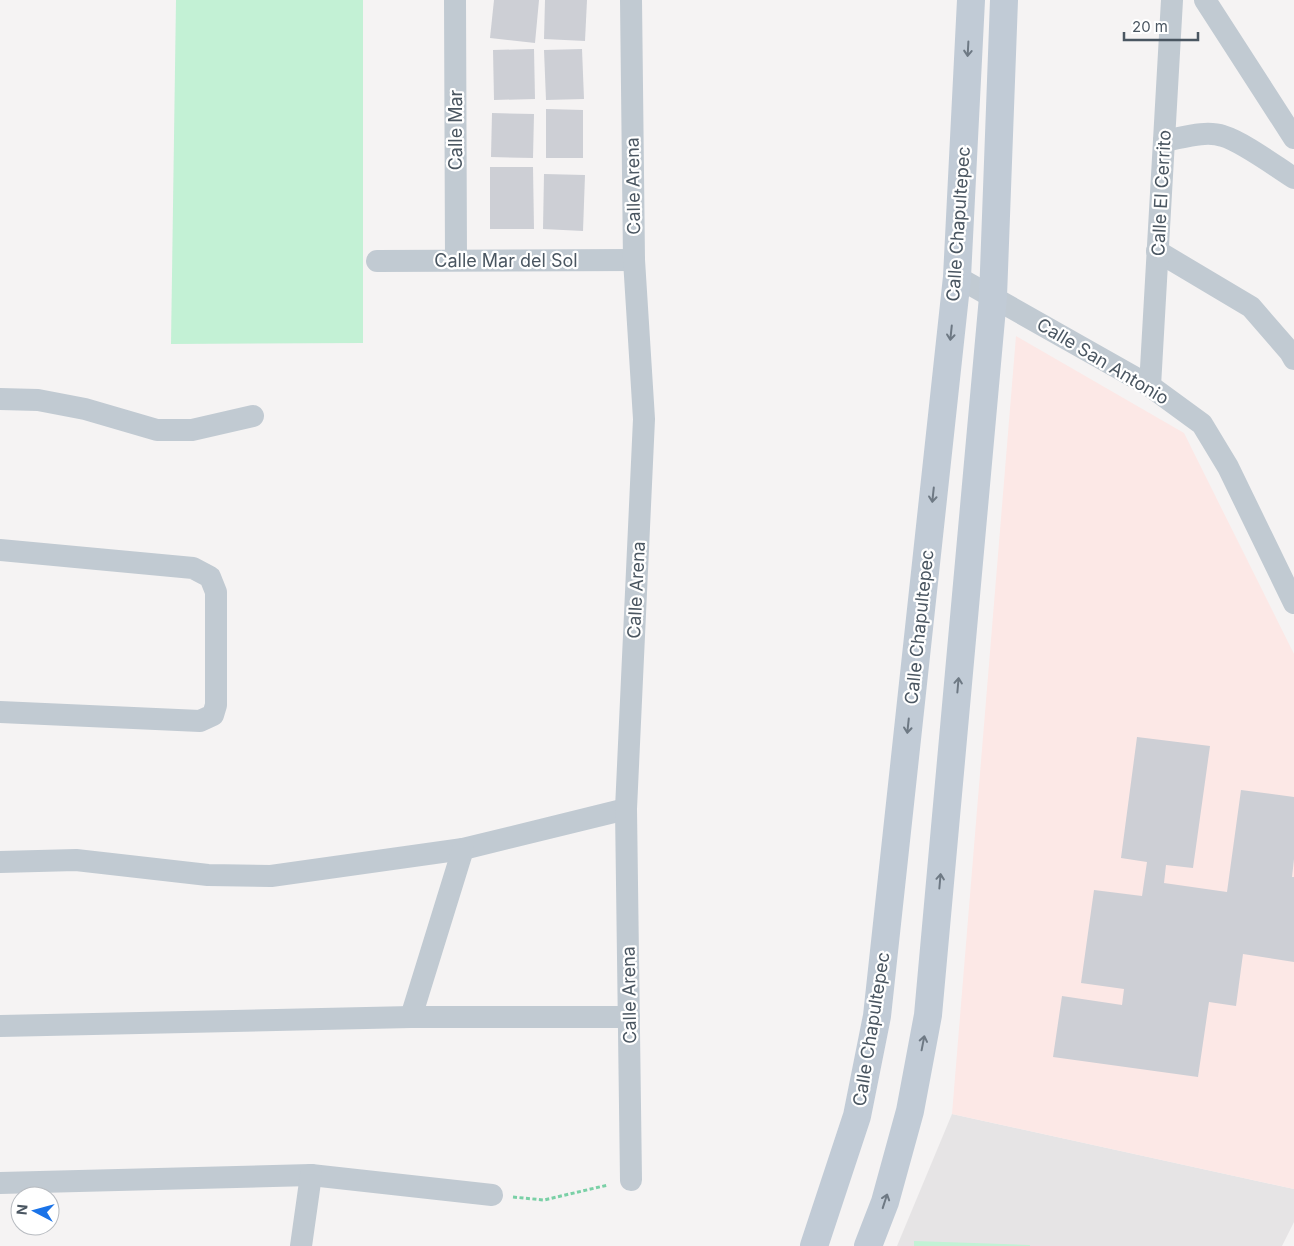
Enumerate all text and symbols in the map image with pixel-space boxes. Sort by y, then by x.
scale bar [1124,10,1198,42]
text: 20 m [1132,17,1168,36]
one-way arrow [964,40,973,56]
street label: Calle Mar [445,89,466,170]
street label: Calle El Cerrito [1147,129,1175,257]
street label: Calle Arena [622,137,644,235]
street label: Calle Chapultepec [942,146,974,302]
street label: Calle Mar del Sol [434,250,578,271]
street label: Calle San Antonio [1033,313,1173,409]
one-way arrow [946,325,955,341]
one-way arrow [928,486,938,502]
street label: Calle Arena [623,541,649,639]
street label: Calle Chapultepec [900,548,938,706]
one-way arrow [953,677,963,693]
one-way arrow [903,718,913,734]
one-way arrow [936,873,945,889]
street label: Calle Arena [618,946,640,1044]
street label: Calle Chapultepec [848,950,894,1108]
one-way arrow [919,1035,929,1051]
north arrow [10,1186,60,1236]
one-way arrow [881,1193,891,1209]
text: N [13,1203,31,1216]

